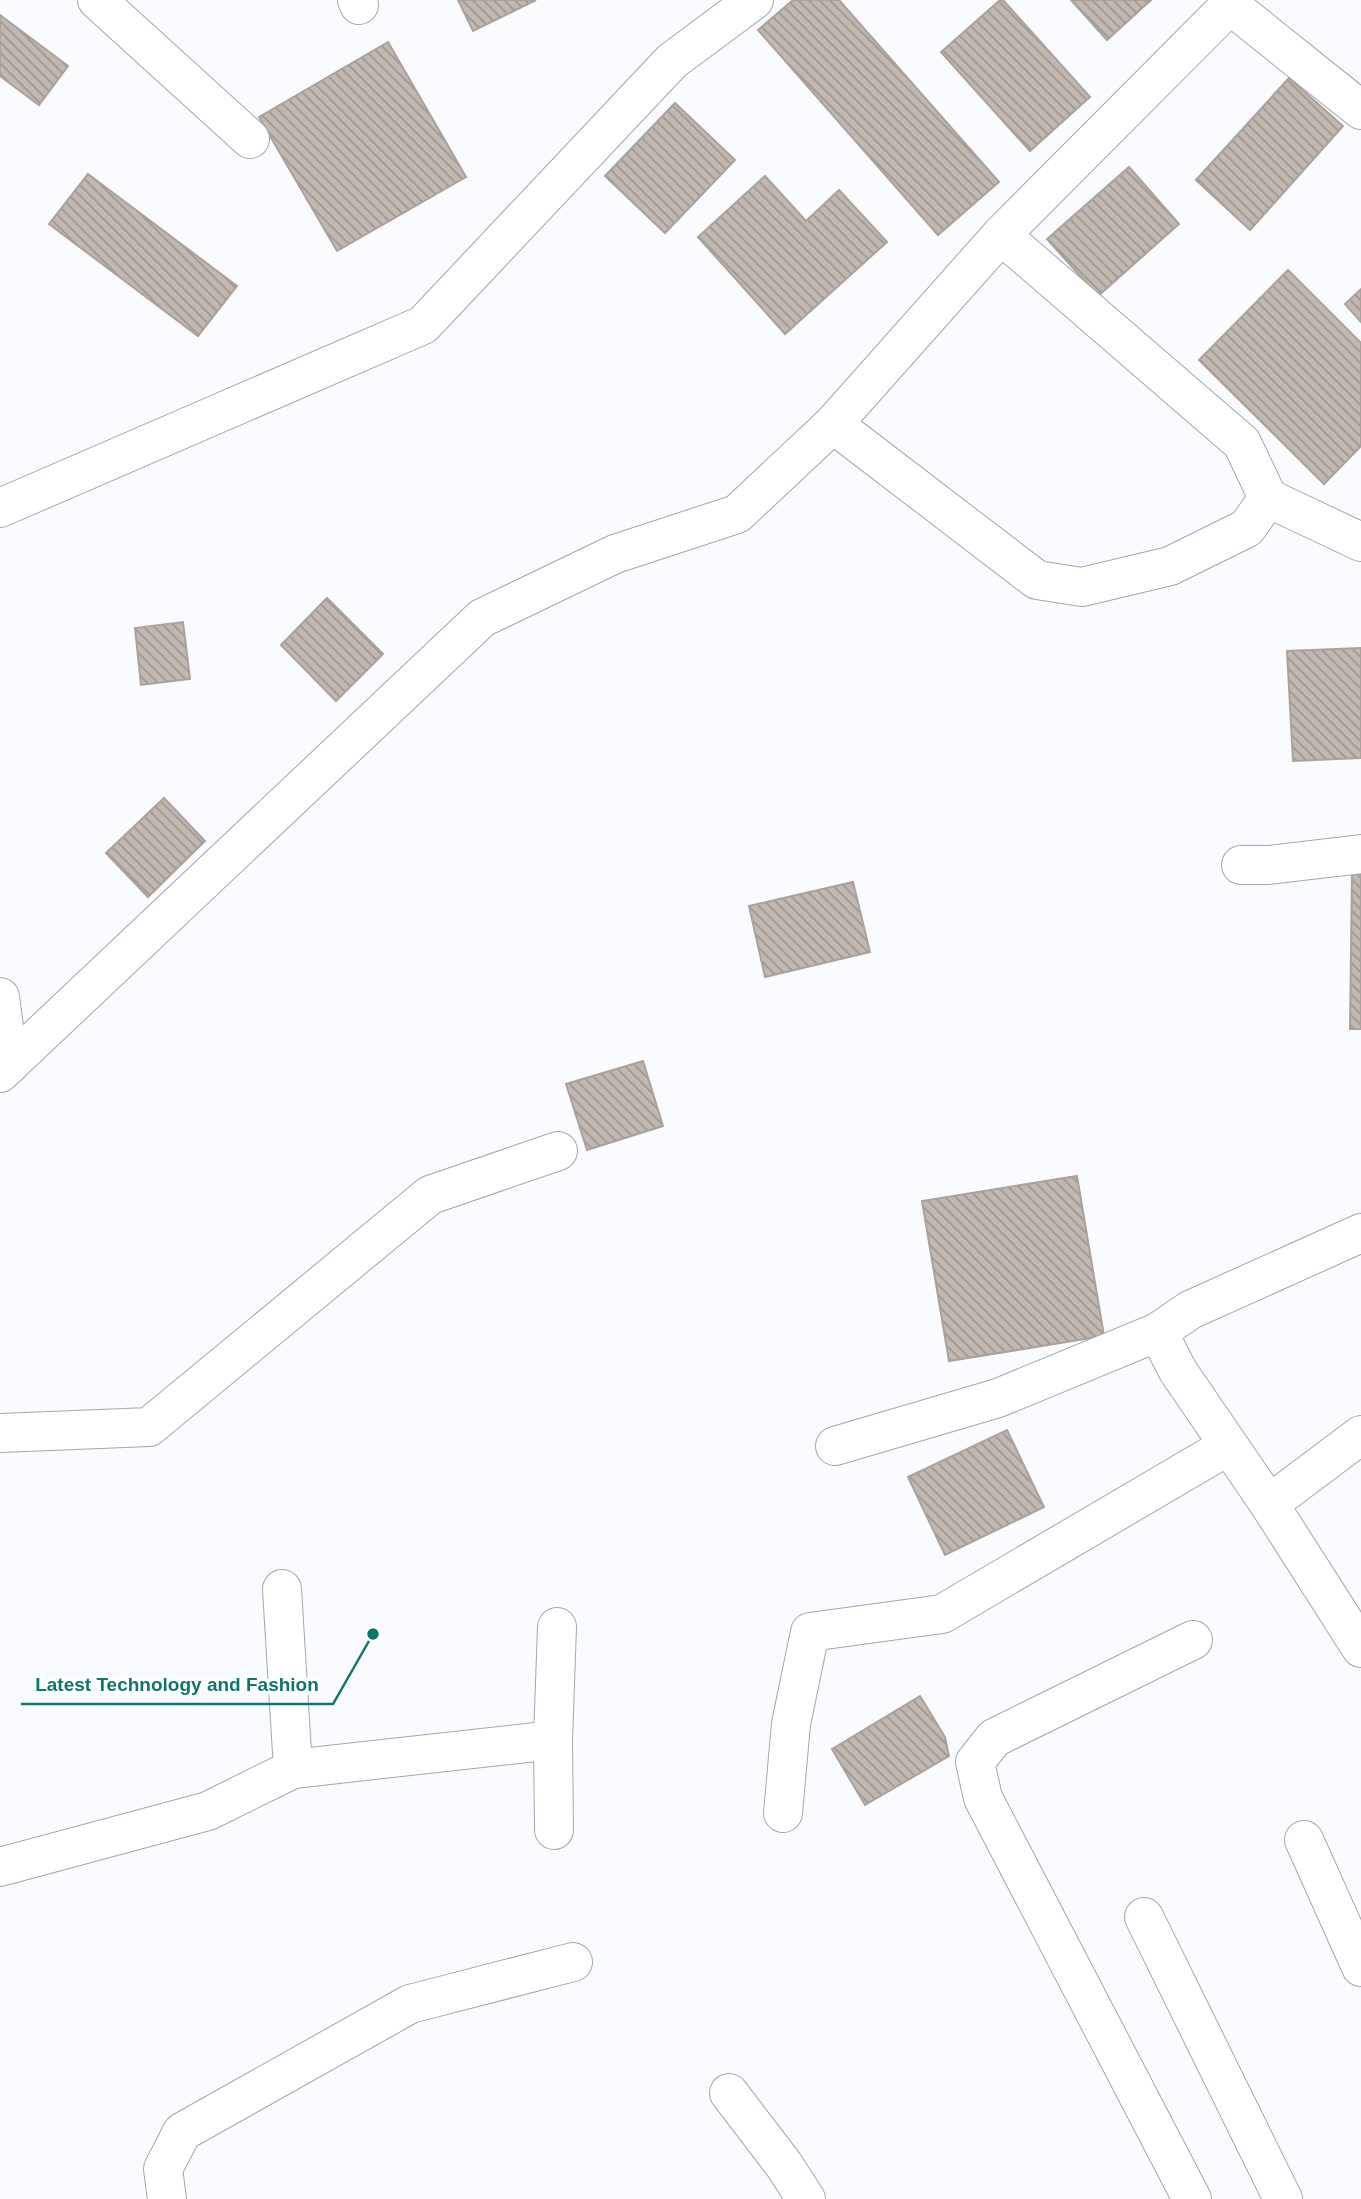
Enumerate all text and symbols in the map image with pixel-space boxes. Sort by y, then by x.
callout: Latest Technology and Fashion [21,1664,333,1704]
text: Latest Technology and Fashion [35,1674,319,1695]

